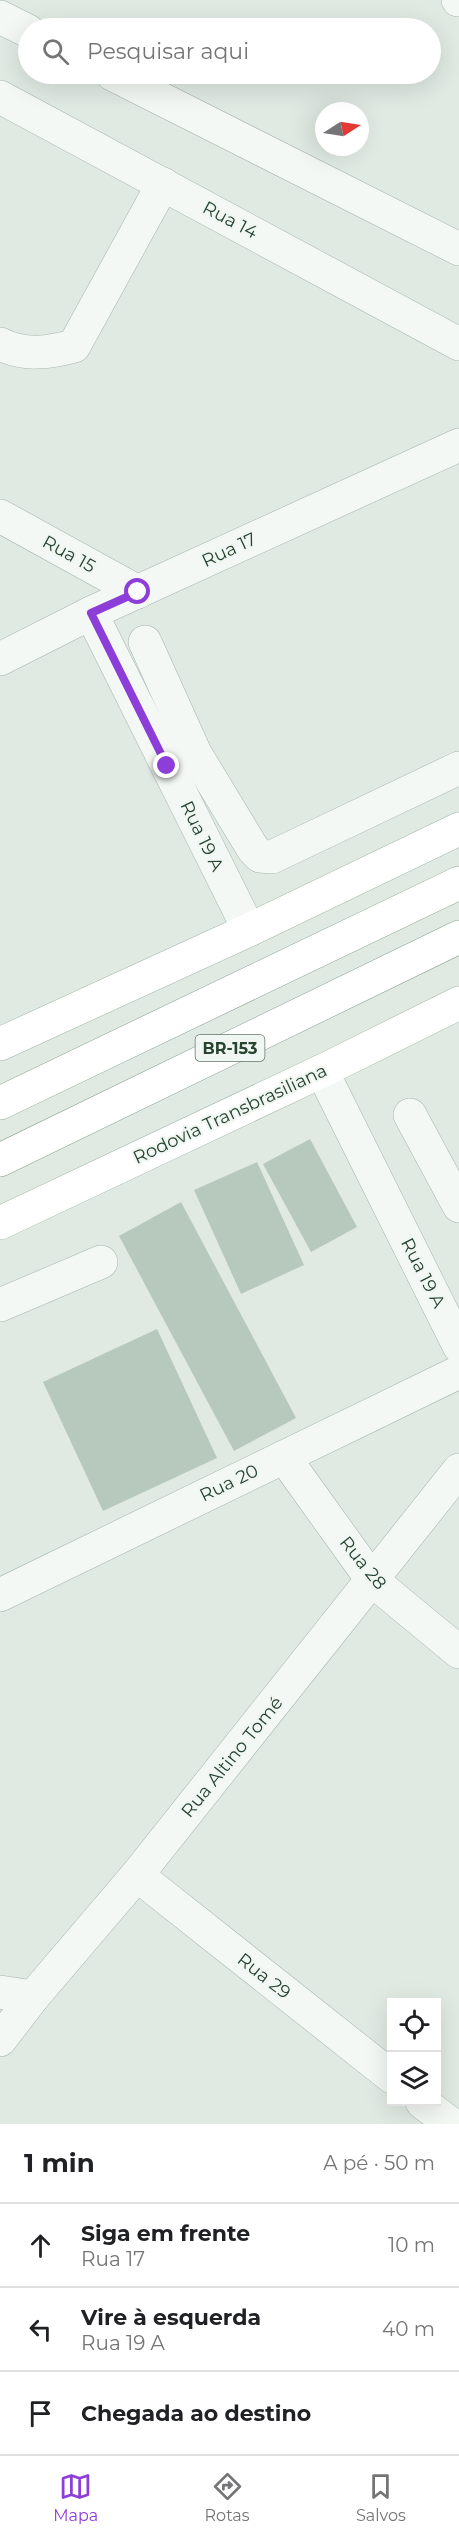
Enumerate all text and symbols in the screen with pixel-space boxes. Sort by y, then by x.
search box [18,18,441,84]
icon: search [39,35,72,68]
text: Pesquisar aqui [87,38,249,65]
north arrow [315,102,369,156]
street label: Rua 14 [199,196,261,244]
street label: Rua 17 [198,528,260,572]
street label: Rua 15 [39,531,99,577]
route start [124,578,150,604]
route end [153,752,179,778]
street label: Rua 19 A [176,797,228,875]
road number: BR-153 [196,1035,264,1061]
street label: Rodovia Transbrasiliana [129,1059,331,1169]
street label: Rua 19 A [396,1234,450,1312]
street label: Rua 20 [196,1459,262,1507]
street label: Rua 28 [335,1532,391,1594]
street label: Rua Altino Tomé [177,1692,287,1822]
street label: Rua 29 [233,1948,295,2004]
map controls [387,1998,441,2106]
button: locate [387,1998,441,2052]
button: layers [387,2052,441,2106]
text: 1 min [24,2147,95,2179]
text: A pé · 50 m [323,2151,435,2175]
text: Siga em frente [81,2220,250,2247]
icon: ahead [24,2229,57,2262]
text: 10 m [388,2233,435,2257]
text: Rua 17 [81,2247,145,2271]
text: Vire à esquerda [81,2304,261,2331]
icon: left [24,2313,57,2346]
text: 40 m [382,2317,435,2341]
text: Rua 19 A [81,2331,165,2355]
icon: arrive [24,2397,57,2430]
text: Chegada ao destino [81,2400,311,2427]
tab: Mapa [53,2470,98,2525]
tab: Rotas [205,2470,250,2525]
tab: Salvos [356,2470,406,2525]

